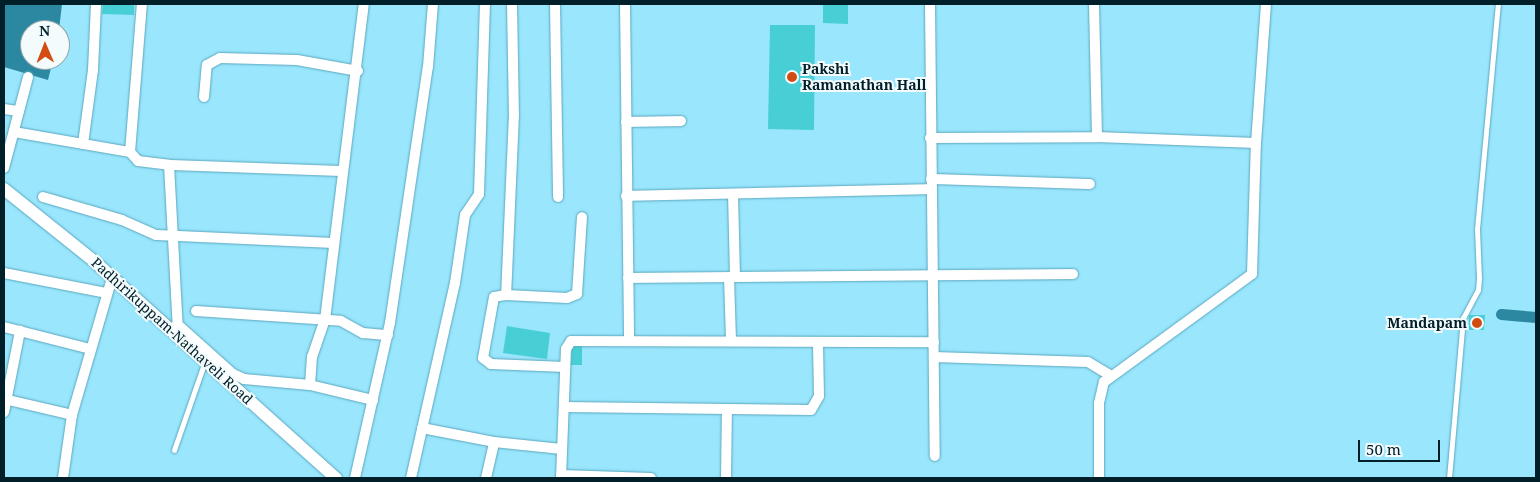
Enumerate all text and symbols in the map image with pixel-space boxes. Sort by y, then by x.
north arrow [20,20,70,70]
text: N [39,21,50,40]
place label: Pakshi Ramanathan Hall [802,61,926,94]
marker: Pakshi Ramanathan Hall [786,71,798,83]
street label: Padhirikuppam-Nathaveli Road [88,254,256,408]
place label: Mandapam [1387,315,1467,331]
marker: Mandapam [1471,317,1483,329]
scale bar [1360,430,1442,462]
text: 50 m [1366,439,1401,459]

